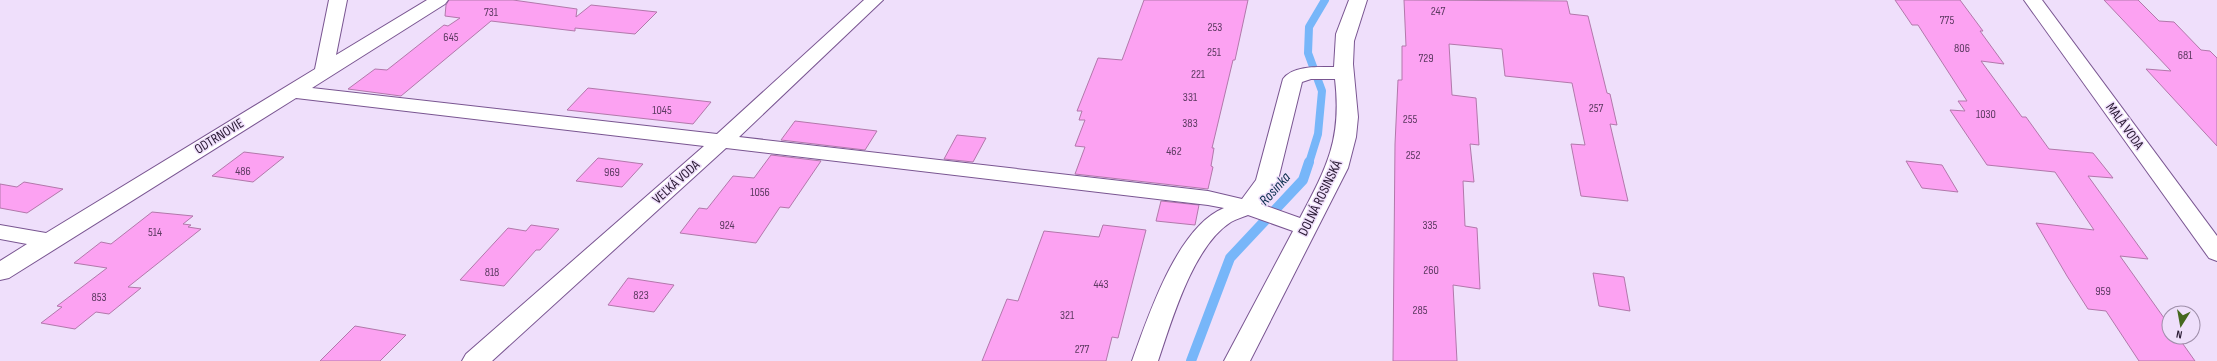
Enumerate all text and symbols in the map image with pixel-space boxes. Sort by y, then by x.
house number: 247 [1431,4,1445,19]
house number: 731 [484,5,499,20]
house number: 775 [1940,13,1954,28]
house number: 253 [1208,20,1222,35]
house number: 645 [443,30,459,45]
house number: 806 [1954,41,1970,56]
house number: 251 [1207,45,1222,60]
house number: 681 [2178,48,2193,63]
house number: 729 [1418,51,1434,66]
house number: 221 [1191,67,1206,82]
house number: 331 [1183,90,1198,105]
street label: MALÁ VODA [2102,99,2148,154]
house number: 257 [1589,101,1603,116]
house number: 1045 [652,103,672,118]
house number: 1030 [1976,107,1996,122]
house number: 255 [1403,112,1417,127]
street label: ODTRNOVIE [191,114,247,158]
house number: 383 [1182,116,1198,131]
house number: 462 [1166,144,1182,159]
house number: 252 [1406,148,1420,163]
street label: VEĽKÁ VODA [649,156,704,208]
street label: DOLNÁ ROSINSKÁ [1294,157,1346,239]
house number: 486 [235,164,251,179]
house number: 969 [604,165,620,180]
water label: Rosinka [1255,168,1295,210]
house number: 1056 [750,185,770,200]
house number: 924 [719,218,735,233]
house number: 335 [1423,218,1438,233]
house number: 514 [148,225,162,240]
house number: 260 [1423,263,1439,278]
house number: 818 [485,265,499,280]
house number: 443 [1093,277,1109,292]
house number: 959 [2095,284,2111,299]
house number: 823 [633,288,649,303]
house number: 853 [91,290,107,305]
house number: 285 [1412,303,1428,318]
north arrow [2161,305,2201,345]
house number: 321 [1060,308,1075,323]
text: N [2175,327,2183,341]
house number: 277 [1075,342,1089,357]

